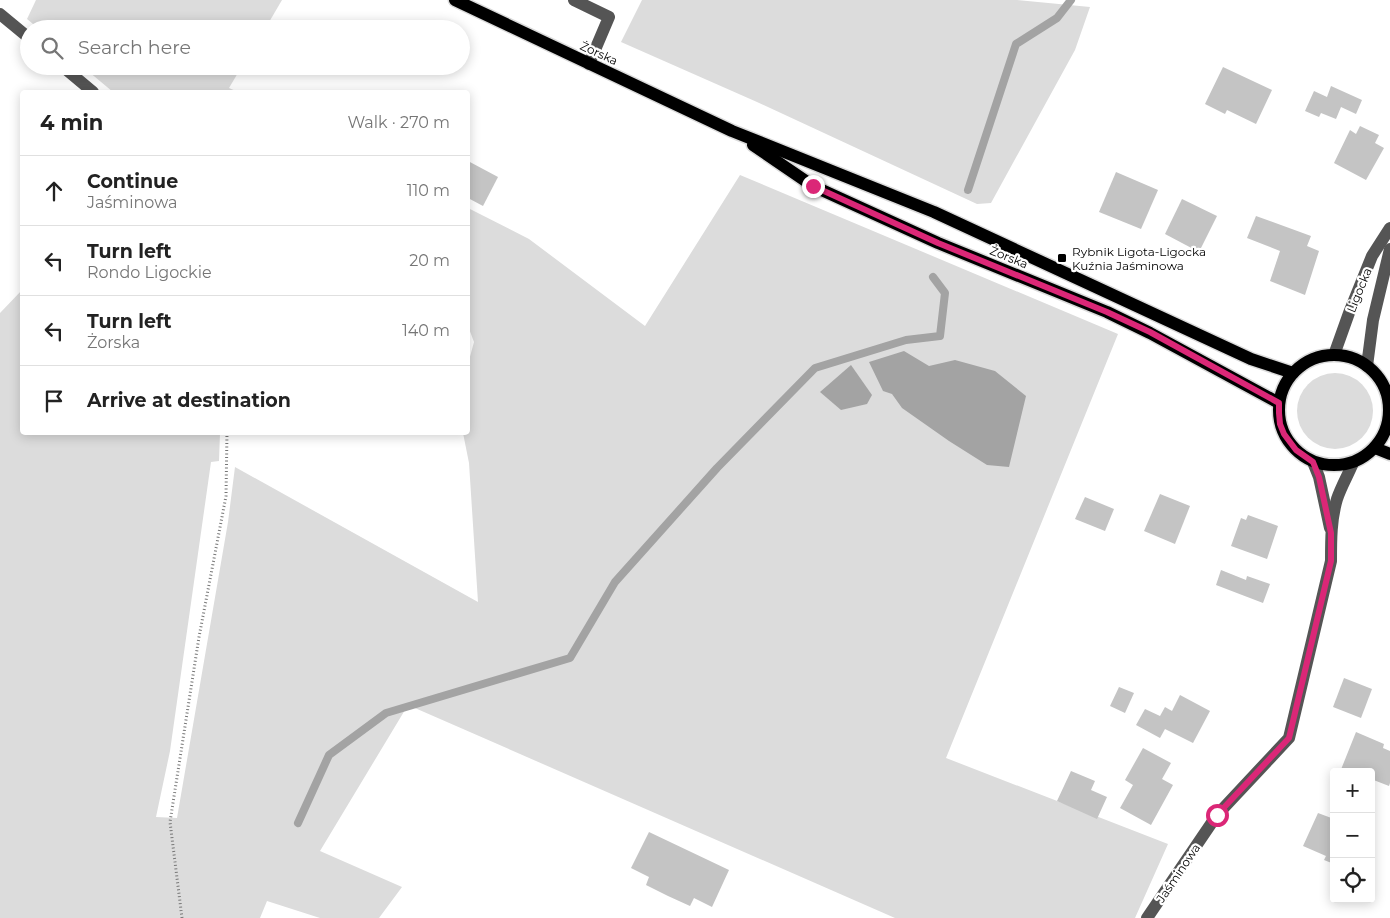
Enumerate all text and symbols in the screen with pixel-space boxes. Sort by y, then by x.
search box [20,20,470,75]
icon: search [38,34,66,62]
text: Search here [78,36,191,59]
street label: Żorska [578,38,620,68]
text: 4 min [40,110,103,135]
text: Walk · 270 m [347,113,450,132]
text: Continue [87,170,178,193]
route end [802,175,825,198]
icon: ahead [40,177,68,205]
text: 110 m [407,181,450,200]
text: Jaśminowa [87,193,177,212]
text: Turn left [87,240,172,263]
street label: Żorska [988,243,1030,271]
place label: Rybnik Ligota-Ligocka Kuźnia Jaśminowa [1072,244,1206,273]
icon: left [40,247,68,275]
text: 20 m [409,251,450,270]
marker: Rybnik Ligota-Ligocka Kuźnia Jaśminowa [1056,252,1068,264]
text: Rondo Ligockie [87,263,212,282]
street label: Ligocka [1343,265,1375,315]
text: Turn left [87,310,172,333]
icon: left [40,317,68,345]
text: 140 m [402,321,450,340]
text: Żorska [87,333,140,352]
icon: arrive [40,387,68,415]
text: Arrive at destination [87,389,291,412]
map controls [1330,768,1375,903]
button: + [1330,768,1375,813]
route start [1206,804,1229,827]
button: − [1330,813,1375,858]
street label: Jaśminowa [1152,841,1203,906]
button: locate [1330,858,1375,903]

